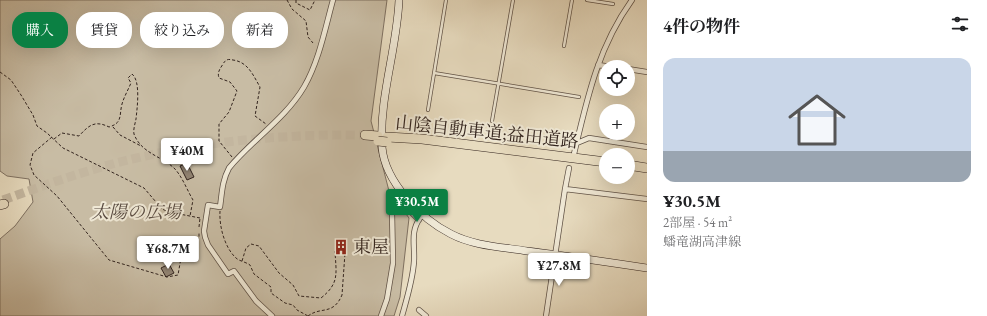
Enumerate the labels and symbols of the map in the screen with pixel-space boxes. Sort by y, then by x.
street label: 山陰自動車道;益田道路 [394,110,580,153]
pin: ¥40M [163,138,211,172]
pin: ¥30.5M [384,189,450,223]
park label: 太陽の広場 [91,200,183,223]
place label: 東屋 [353,235,389,258]
pin: ¥68.7M [135,236,201,270]
building icon: 東屋 [332,238,350,256]
pin: ¥27.8M [526,253,592,287]

